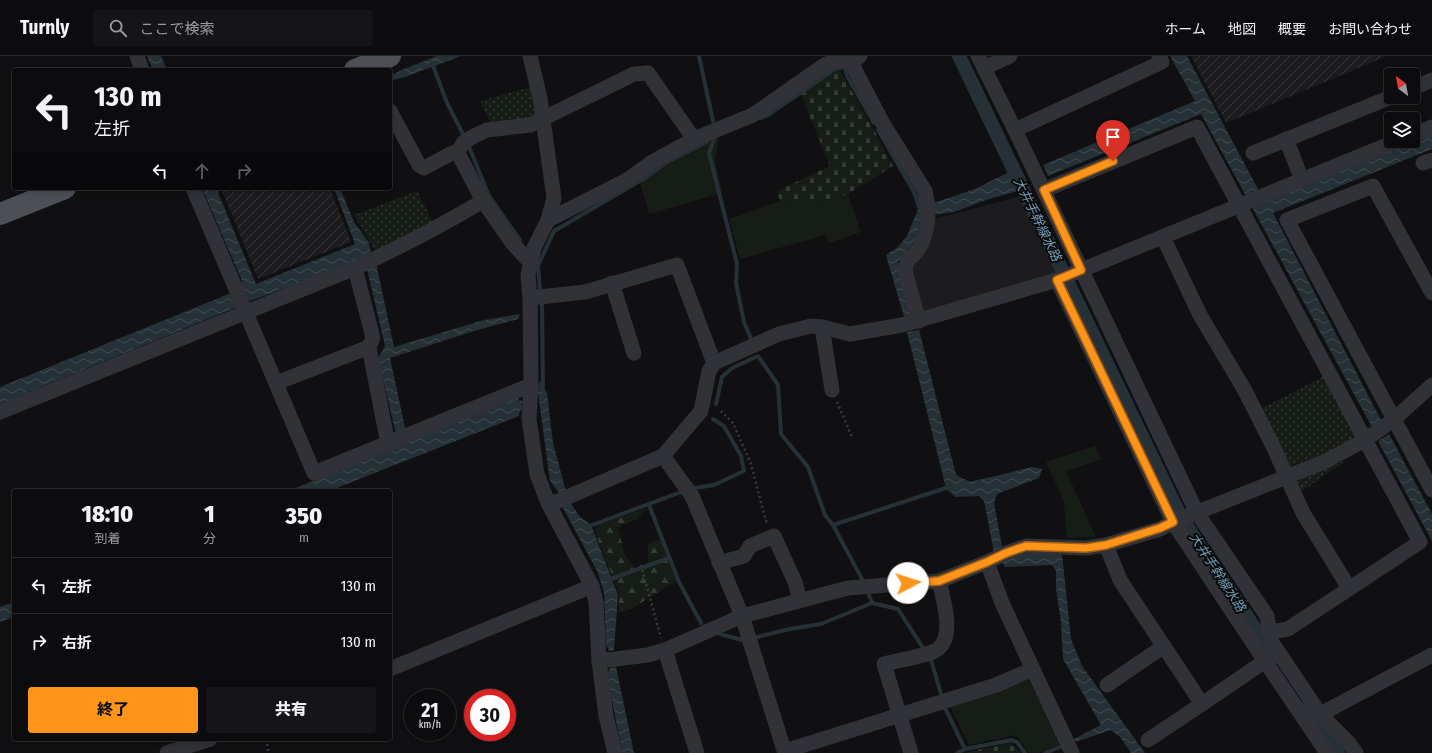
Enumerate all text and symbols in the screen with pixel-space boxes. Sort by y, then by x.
search box [93,10,373,46]
text: Turnly [20,16,69,39]
icon: search [107,17,129,39]
text: ここで検索 [139,20,214,38]
text: ホーム [1164,21,1206,38]
text: 地図 [1228,21,1256,38]
text: 概要 [1278,21,1306,38]
text: お問い合わせ [1328,21,1412,38]
north arrow [1384,68,1420,104]
map controls [1384,68,1420,148]
text: 130 m [94,80,162,113]
icon: left [28,84,80,136]
button: layers [1384,112,1420,148]
text: 左折 [94,118,130,140]
pin [1096,120,1130,161]
icon: arrive [1102,126,1124,148]
icon: left [149,160,171,182]
icon: ahead [191,160,213,182]
icon: right [233,160,255,182]
water label: 大井手幹線水路 [1011,175,1065,264]
text: 18:10 [82,500,133,528]
text: 1 [204,500,215,528]
text: 350 [286,502,322,530]
text: m [299,530,309,545]
water label: 大井手幹線水路 [1187,530,1249,615]
text: 到着 [94,531,120,546]
text: 分 [203,531,216,546]
position arrow [887,562,929,604]
icon: left [28,575,50,597]
text: 130 m [341,577,376,595]
text: 左折 [62,578,92,596]
icon: right [28,631,50,653]
text: 130 m [341,633,376,651]
text: 右折 [62,634,92,652]
button: 終了 [28,687,198,733]
button: 共有 [206,687,376,733]
speed limit sign: 30 [464,689,516,741]
text: 21 [421,698,439,722]
text: km/h [419,719,441,731]

